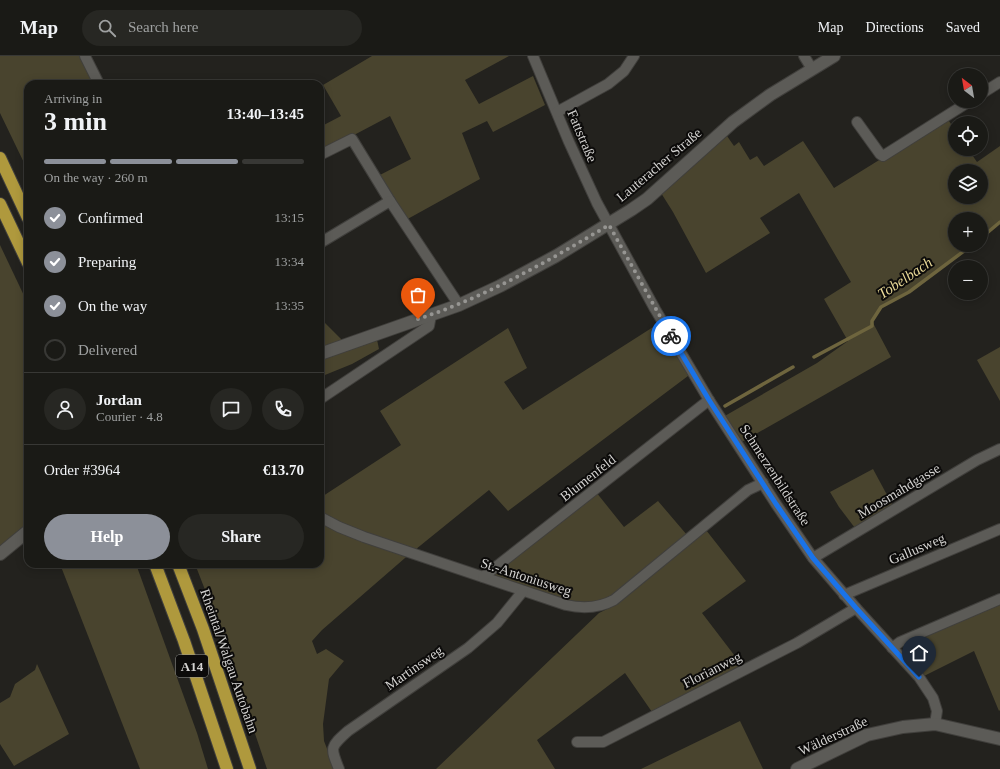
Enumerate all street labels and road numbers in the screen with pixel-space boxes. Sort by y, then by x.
street label: Fattstraße [564,108,600,164]
street label: Lauteracher Straße [614,125,704,205]
street label: Schmerzenbildstraße [737,422,813,528]
street label: Blumenfeld [557,452,619,504]
street label: Moosmahdgasse [855,461,943,521]
street label: Gallusweg [887,530,947,568]
street label: St.-Antoniusweg [479,555,573,599]
street label: Rheintal/Walgau Autobahn [197,587,261,735]
street label: Martinsweg [382,643,446,693]
street label: Florianweg [680,649,744,691]
road number: A14 [176,655,208,677]
street label: Wälderstraße [796,713,870,759]

